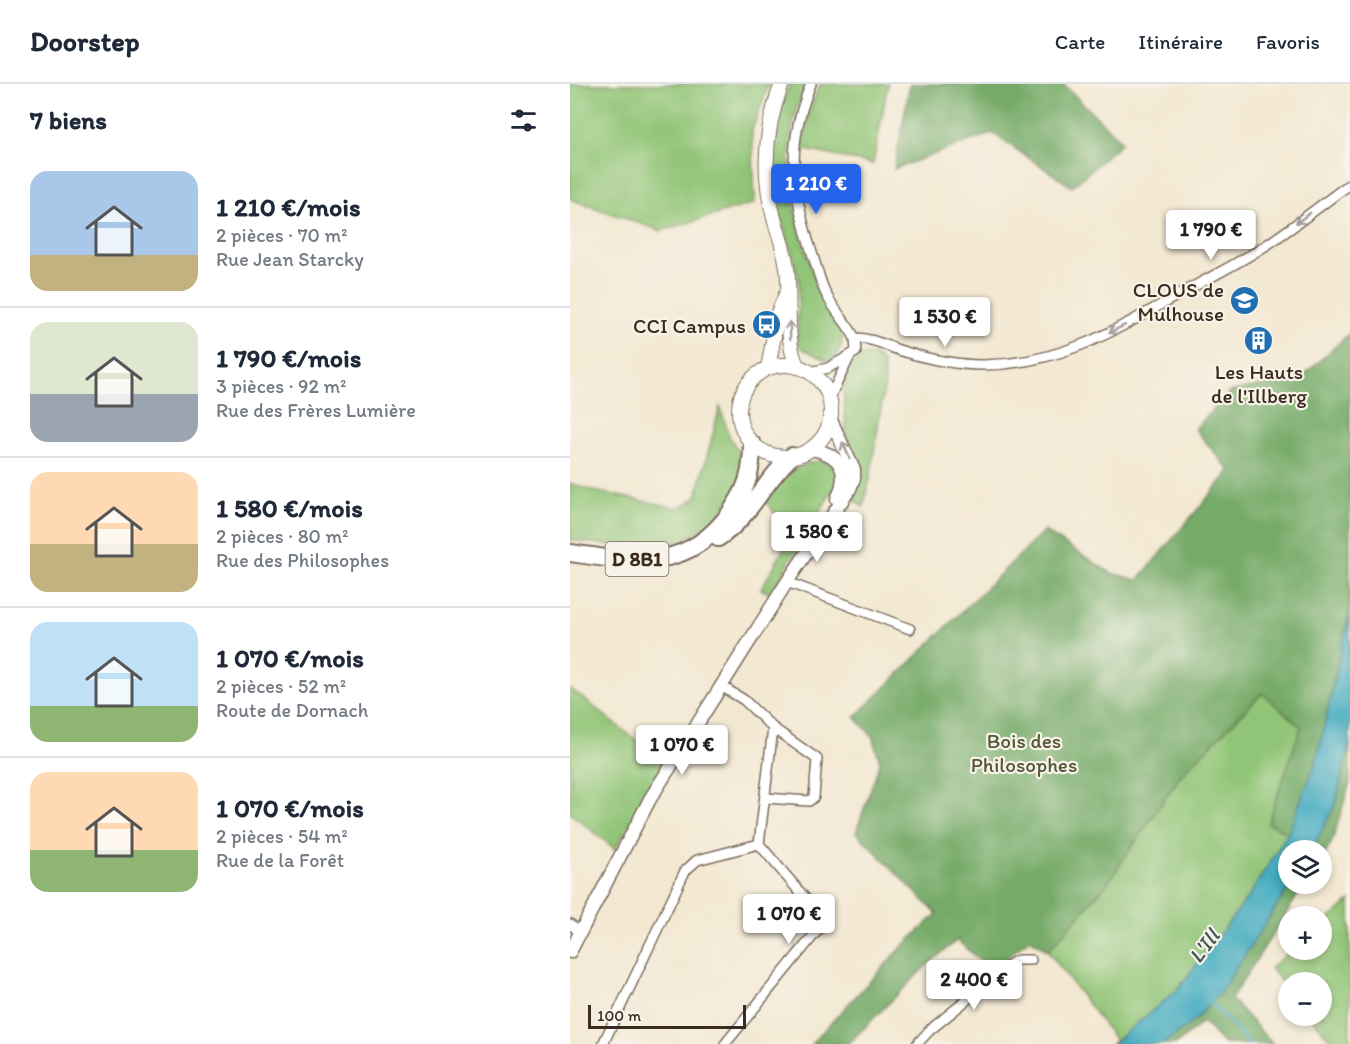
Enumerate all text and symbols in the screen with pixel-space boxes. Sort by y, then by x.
text: Doorstep [30,24,140,58]
text: Carte [1055,29,1105,54]
text: Itinéraire [1138,29,1223,54]
text: Favoris [1256,29,1320,54]
text: 7 biens [30,104,107,136]
icon: filters [507,104,540,137]
pin: 1 210 € [761,164,871,215]
text: 1 210 € [785,171,847,195]
text: 1 210 €/mois [216,191,361,223]
icon: home [78,195,150,267]
pin: 1 790 € [1156,210,1266,261]
one-way arrow [1295,212,1311,224]
text: 1 790 € [1180,217,1242,241]
text: 2 pièces · 70 m² [216,223,347,247]
text: Rue Jean Starcky [216,247,364,271]
place label: CLOUS de Mulhouse [1133,277,1224,326]
school or university icon: CLOUS de Mulhouse [1229,285,1261,317]
pin: 1 530 € [890,297,1000,348]
text: 1 530 € [913,304,977,328]
bus stop icon: CCI Campus [751,309,783,341]
place label: CCI Campus [633,313,746,338]
one-way arrow [785,321,796,340]
one-way arrow [1109,323,1127,335]
building icon: Les Hauts de l'Illberg [1243,324,1275,356]
text: 1 790 €/mois [216,342,361,374]
icon: home [78,346,150,418]
place label: Les Hauts de l'Illberg [1211,359,1307,408]
text: 3 pièces · 92 m² [216,374,347,398]
text: Rue des Frères Lumière [216,398,416,422]
one-way arrow [839,441,851,459]
text: 1 580 €/mois [216,492,363,524]
icon: home [78,496,150,568]
pin: 1 580 € [762,512,872,563]
text: 1 580 € [785,519,849,543]
text: 2 pièces · 80 m² [216,524,349,548]
road number: D 8B1 [606,542,668,576]
text: Rue des Philosophes [216,548,389,572]
text: 1 070 €/mois [216,642,364,674]
icon: home [78,646,150,718]
text: 2 pièces · 52 m² [216,674,346,698]
text: Route de Dornach [216,698,368,722]
pin: 1 070 € [627,725,737,776]
park label: Bois des Philosophes [971,728,1077,777]
text: 1 070 € [650,732,714,756]
text: 1 070 €/mois [216,792,364,824]
icon: home [78,796,150,868]
text: 2 pièces · 54 m² [216,824,348,848]
map controls [1278,840,1332,1026]
button: layers [1278,840,1332,894]
text: Rue de la Forêt [216,848,344,872]
pin: 1 070 € [734,894,844,945]
text: 1 070 € [757,901,821,925]
button: + [1278,906,1332,960]
water label: L'Ill [1182,922,1227,968]
pin: 2 400 € [919,960,1029,1011]
text: 2 400 € [940,967,1008,991]
button: − [1278,972,1332,1026]
scale bar [588,1002,746,1030]
text: 100 m [597,1006,641,1025]

